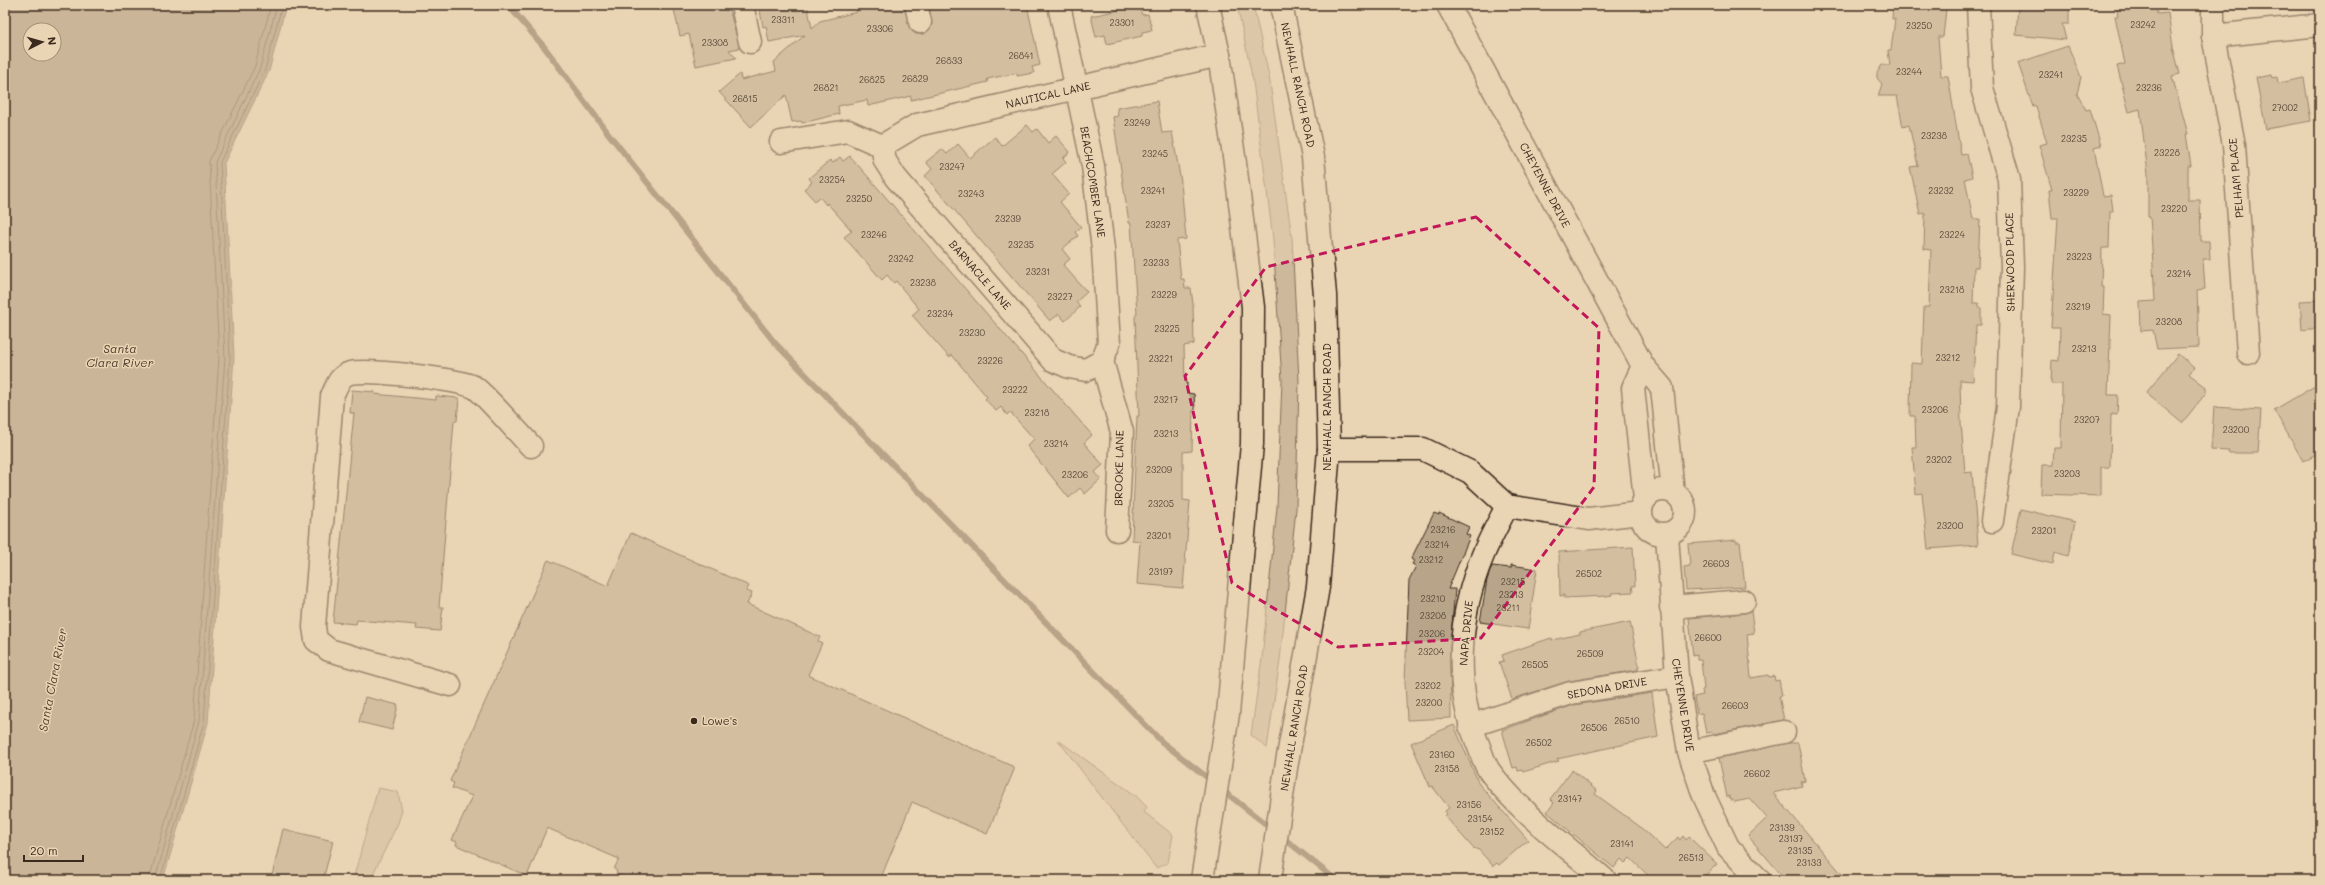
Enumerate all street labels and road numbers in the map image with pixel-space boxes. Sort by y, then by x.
street label: NEWHALL RANCH ROAD [1278,21,1319,149]
street label: NAUTICAL LANE [1004,77,1092,112]
street label: BEACHCOMBER LANE [1077,125,1110,239]
street label: PELHAM PLACE [2225,137,2246,219]
street label: CHEYENNE DRIVE [1517,140,1574,230]
street label: SHERWOOD PLACE [2001,212,2018,312]
street label: BARNACLE LANE [946,237,1015,313]
street label: NEWHALL RANCH ROAD [1319,343,1334,471]
street label: BROOKE LANE [1110,430,1127,506]
street label: NAPA DRIVE [1455,600,1476,666]
street label: CHEYENNE DRIVE [1669,657,1698,753]
street label: NEWHALL RANCH ROAD [1276,664,1311,792]
street label: SEDONA DRIVE [1566,673,1648,702]

